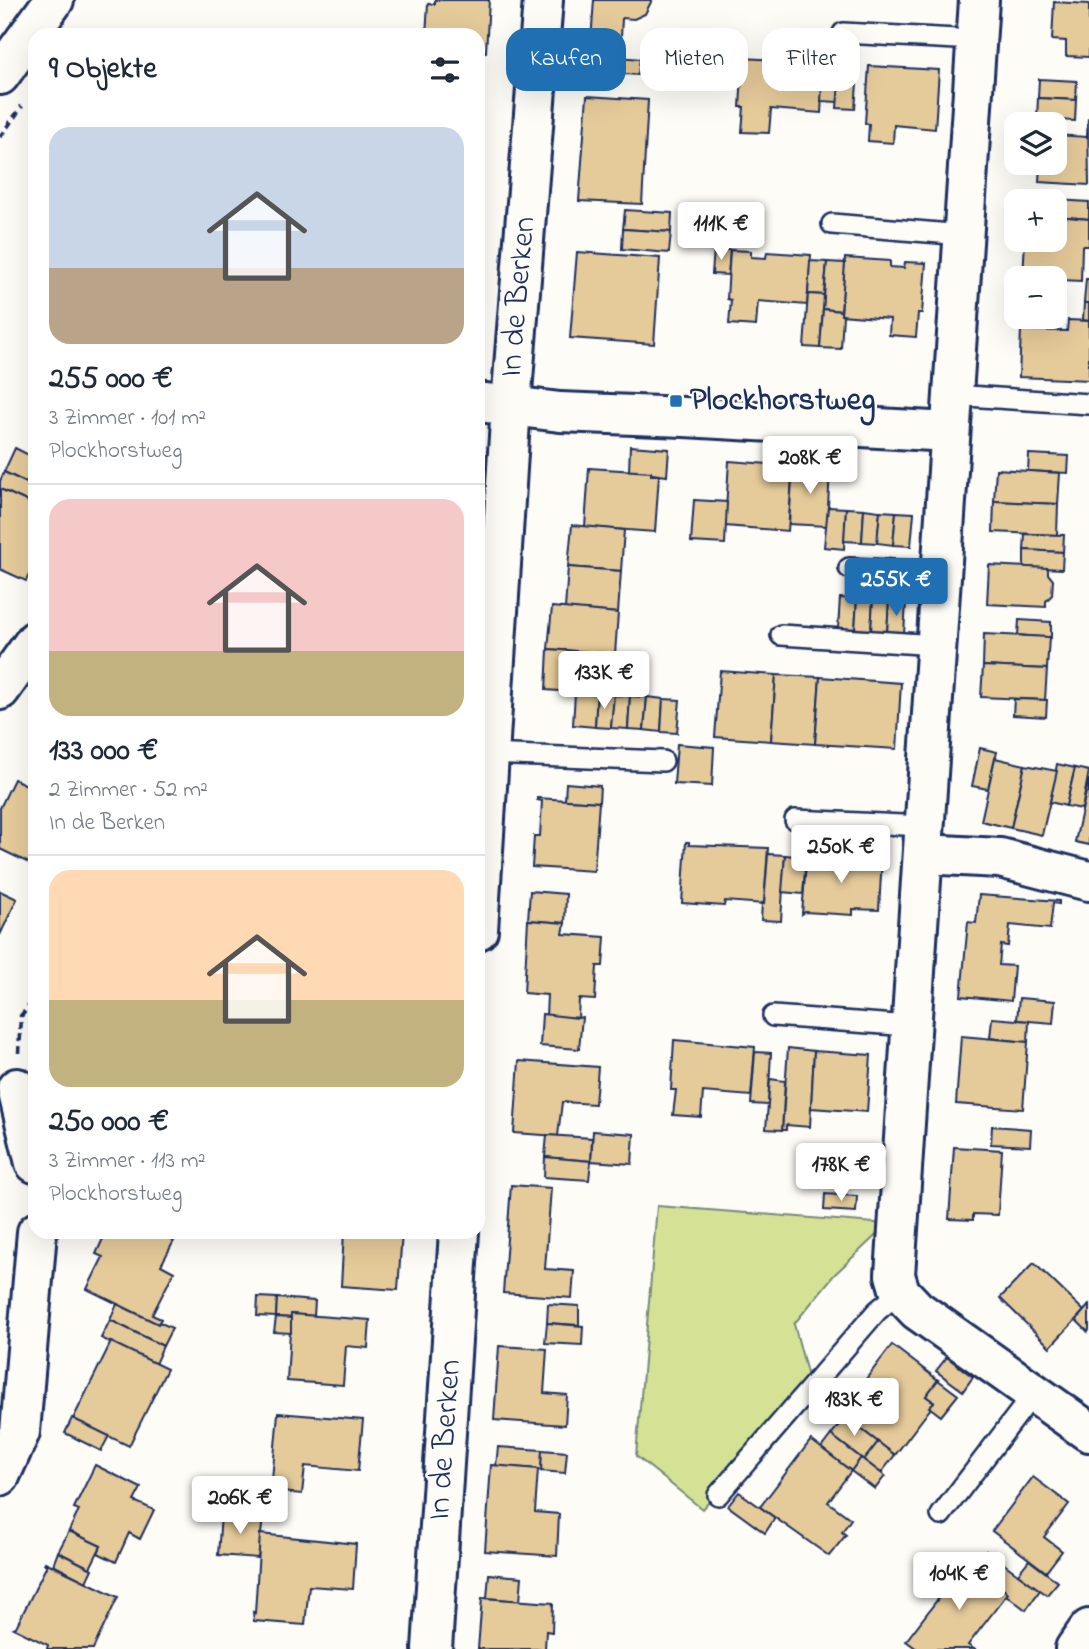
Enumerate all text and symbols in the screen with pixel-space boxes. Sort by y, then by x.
chip: Kaufen [506,28,626,91]
chip: Mieten [640,28,748,91]
chip: Filter [762,28,860,91]
text: 9 Objekte [49,48,157,92]
icon: filters [426,51,464,89]
map controls [1004,112,1067,329]
button: layers [1004,112,1067,175]
icon: home [194,173,320,299]
button: + [1004,189,1067,252]
pin: 111K € [664,202,778,262]
text: 111K € [694,208,748,241]
street label: In de Berken [489,214,549,380]
button: − [1004,266,1067,329]
text: 255 000 € [49,358,173,402]
place label: Plockhorstweg [690,378,875,426]
marker: Plockhorstweg [668,393,684,409]
text: 3 Zimmer · 101 m² [49,402,206,435]
text: Plockhorstweg [49,435,182,468]
pin: 208K € [753,436,867,496]
text: 208K € [779,442,841,475]
icon: home [194,545,320,671]
pin: 255K € [839,558,953,618]
text: 255K € [861,564,931,597]
pin: 133K € [547,652,661,711]
text: 133K € [574,657,634,690]
text: 133 000 € [49,730,158,774]
text: 2 Zimmer · 52 m² [49,774,208,807]
text: In de Berken [49,807,165,840]
pin: 250K € [784,826,898,885]
text: 250K € [807,831,875,864]
icon: home [194,916,320,1042]
text: 250 000 € [49,1101,169,1145]
pin: 178K € [784,1144,898,1203]
text: 3 Zimmer · 113 m² [49,1145,206,1178]
text: 178K € [812,1149,870,1182]
text: Plockhorstweg [49,1178,182,1211]
street label: In de Berken [417,1358,475,1522]
pin: 183K € [797,1378,911,1438]
text: 183K € [825,1384,883,1417]
pin: 206K € [183,1476,297,1536]
text: 206K € [208,1482,272,1515]
pin: 104K € [902,1552,1016,1612]
text: 104K € [929,1558,989,1591]

